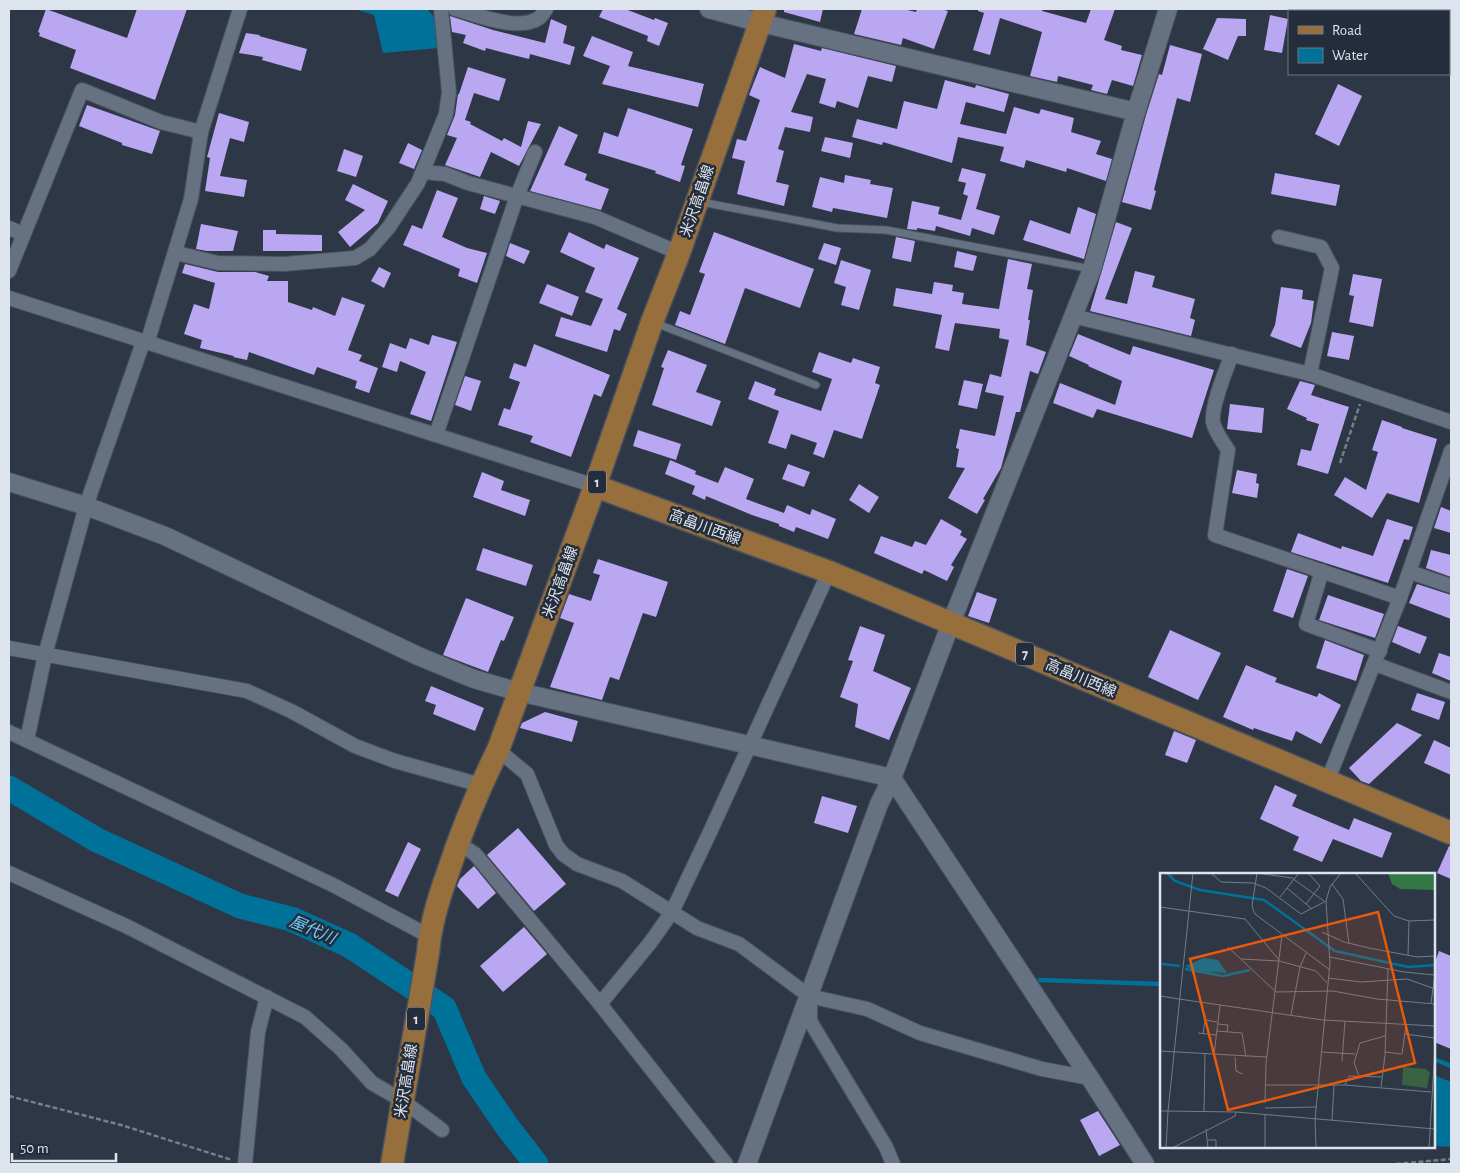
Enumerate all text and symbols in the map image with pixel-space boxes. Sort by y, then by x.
legend [1288,10,1450,75]
text: Road [1332,23,1362,38]
text: Water [1332,48,1368,63]
street label: 米沢高畠線 [677,163,717,239]
road number: 1 [588,471,606,494]
street label: 高畠川西線 [667,507,743,547]
street label: 米沢高畠線 [540,544,580,620]
road number: 7 [1016,642,1034,666]
street label: 高畠川西線 [1043,656,1119,700]
inset map [1160,873,1435,1148]
water label: 屋代川 [287,912,340,947]
road number: 1 [407,1008,425,1030]
street label: 米沢高畠線 [392,1043,420,1119]
scale bar [12,1130,116,1162]
text: 50 m [20,1141,49,1156]

